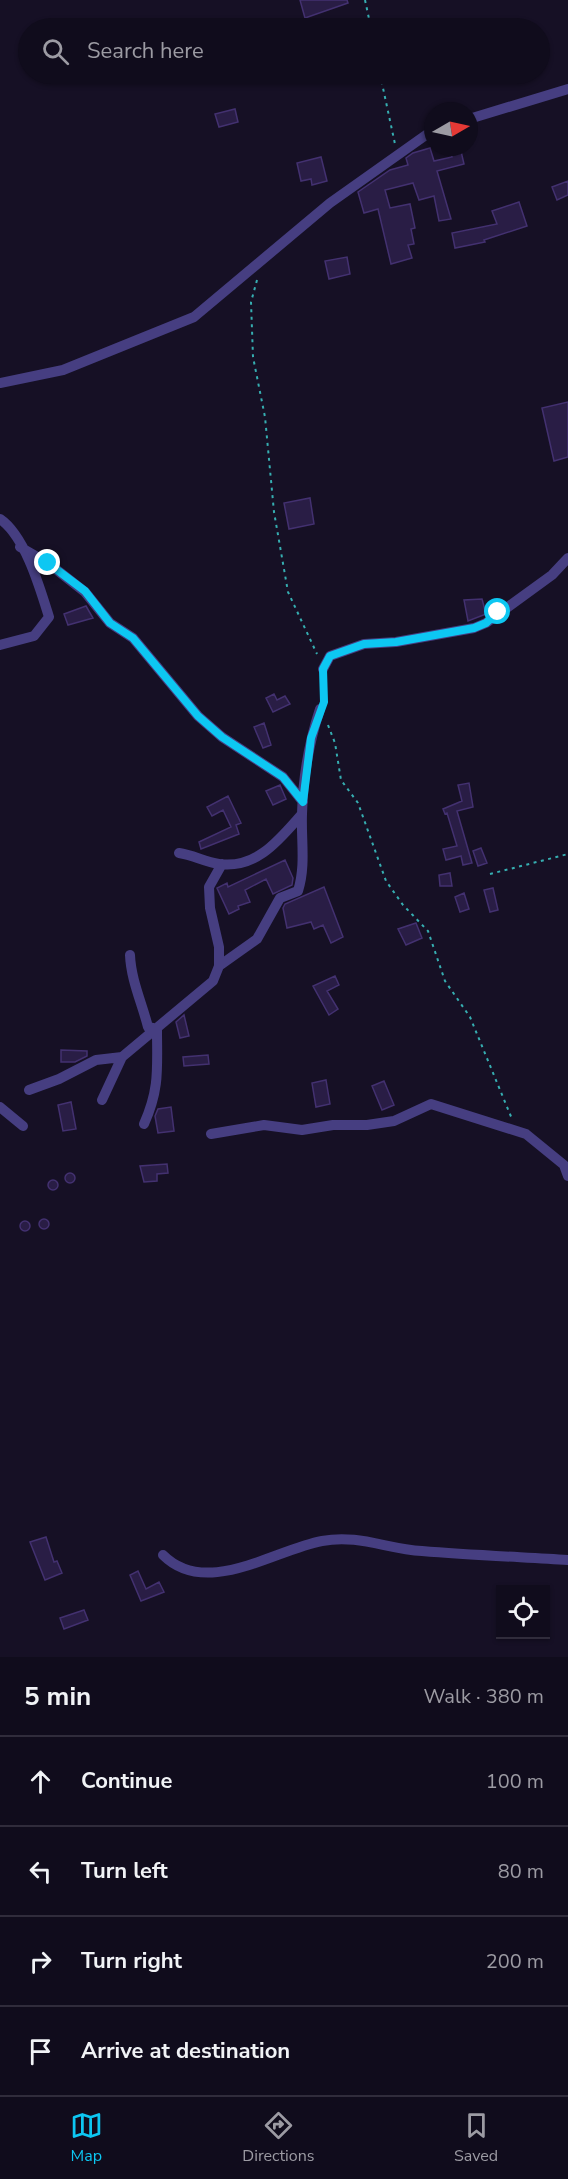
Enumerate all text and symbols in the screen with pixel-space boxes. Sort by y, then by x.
search box [18,18,550,84]
icon: search [39,35,72,68]
text: Search here [87,36,204,66]
north arrow [424,102,478,156]
route end [34,549,60,575]
route start [484,598,510,624]
map controls [496,1585,550,1639]
button: locate [496,1585,550,1639]
text: 5 min [24,1679,91,1714]
text: Walk · 380 m [424,1683,544,1710]
icon: ahead [24,1765,57,1798]
text: Continue [81,1766,172,1796]
text: 100 m [486,1768,544,1795]
icon: left [24,1855,57,1888]
text: Turn left [81,1856,168,1886]
text: 80 m [498,1858,544,1885]
icon: right [24,1945,57,1978]
text: Turn right [81,1946,182,1976]
text: 200 m [486,1948,544,1975]
icon: arrive [24,2035,57,2068]
text: Arrive at destination [81,2036,290,2066]
tab: Map [70,2109,103,2167]
tab: Directions [242,2109,314,2167]
tab: Saved [454,2109,498,2167]

